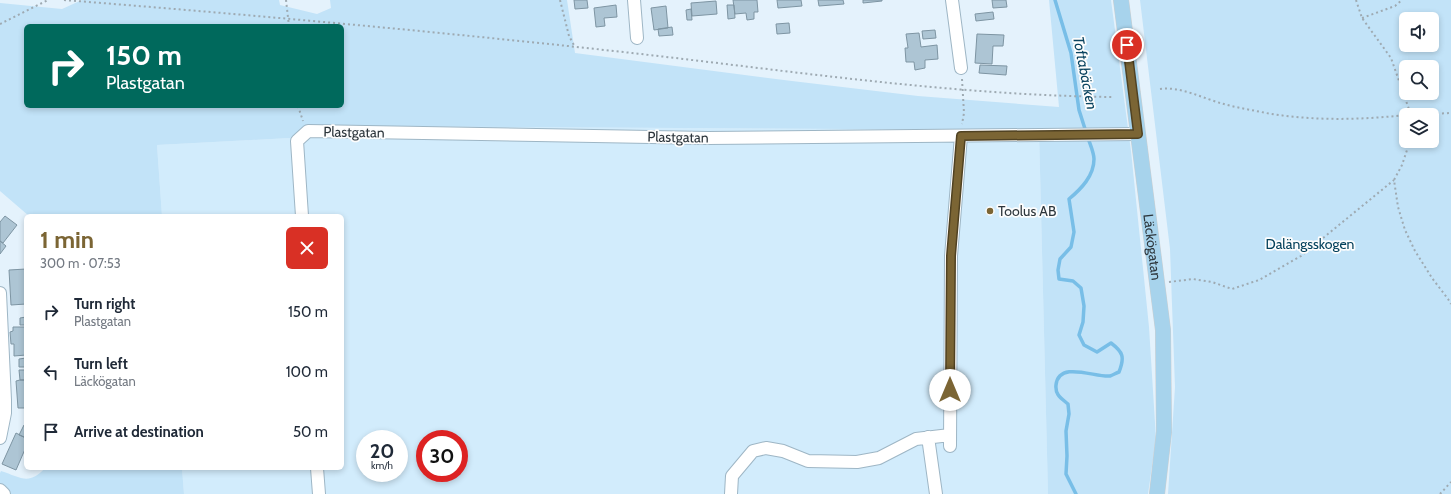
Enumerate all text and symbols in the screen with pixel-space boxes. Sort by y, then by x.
map controls [1399,12,1439,148]
button: sound [1399,12,1439,52]
pin [1110,28,1144,62]
icon: arrive [1116,34,1138,56]
water label: Toftabäcken [1069,35,1101,111]
text: 150 m [106,38,182,72]
icon: right [40,40,92,92]
button: search [1399,60,1439,100]
text: Plastgatan [106,72,185,94]
button: layers [1399,108,1439,148]
street label: Plastgatan [323,122,385,142]
street label: Plastgatan [647,127,709,147]
place label: Toolus AB [998,202,1056,220]
marker: Toolus AB [985,206,995,216]
street label: Läckögatan [1139,213,1166,281]
text: 1 min [40,225,94,254]
button: close [286,227,328,269]
park label: Dalängsskogen [1266,235,1355,253]
text: 300 m · 07:53 [40,255,121,271]
text: Turn right [74,295,135,313]
icon: right [40,301,62,323]
text: 150 m [288,303,328,321]
text: Plastgatan [74,313,131,329]
text: Turn left [74,355,128,373]
icon: left [40,361,62,383]
text: 100 m [286,363,328,381]
position arrow [929,369,971,411]
text: Läckögatan [74,373,136,389]
icon: arrive [40,421,62,443]
text: Arrive at destination [74,423,204,441]
text: 50 m [293,423,328,441]
speed limit sign: 30 [416,430,468,482]
text: 20 [370,439,394,463]
text: km/h [371,459,393,472]

